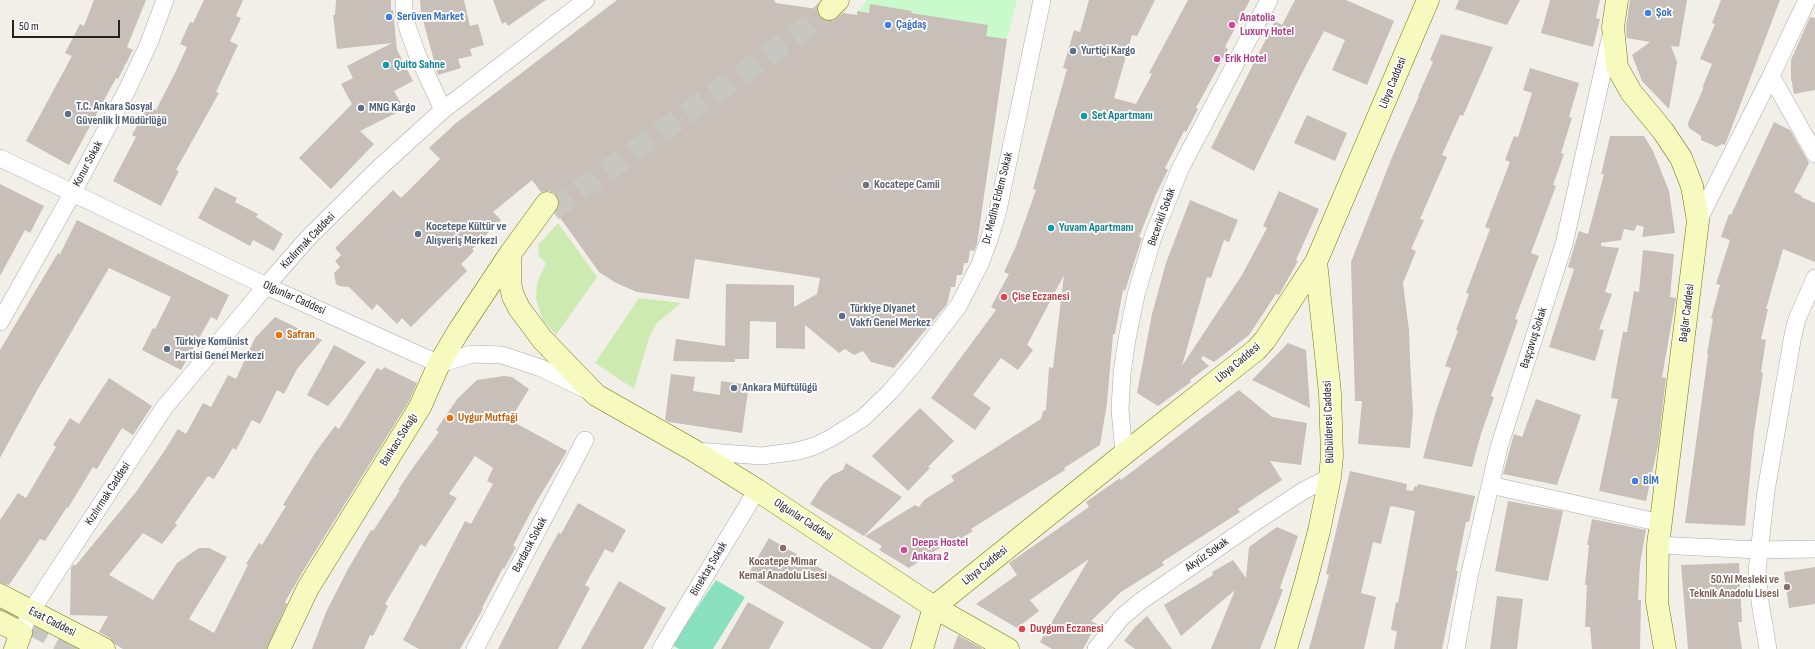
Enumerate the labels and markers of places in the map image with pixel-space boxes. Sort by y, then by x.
place label: Şok [1656,6,1672,20]
marker: Şok [1643,8,1653,18]
place label: Serüven Market [397,10,464,24]
place label: Anatolia Luxury Hotel [1240,11,1294,39]
marker: Serüven Market [384,12,394,22]
place label: Çağdaş [896,18,927,32]
marker: Çağdaş [883,20,893,30]
marker: Anatolia Luxury Hotel [1227,20,1237,30]
place label: Yurtiçi Kargo [1081,44,1135,58]
marker: Yurtiçi Kargo [1068,46,1078,56]
place label: Erik Hotel [1225,52,1266,66]
marker: Erik Hotel [1212,54,1222,64]
place label: Quito Sahne [394,58,445,72]
marker: Quito Sahne [381,60,391,70]
place label: T.C. Ankara Sosyal Güvenlik İl Müdürlüğü [76,100,167,128]
place label: MNG Kargo [369,101,416,115]
marker: MNG Kargo [356,103,366,113]
marker: T.C. Ankara Sosyal Güvenlik İl Müdürlüğü [63,109,73,119]
place label: Set Apartmanı [1092,109,1153,123]
marker: Set Apartmanı [1079,111,1089,121]
place label: Kocatepe Camii [874,178,940,192]
marker: Kocatepe Camii [861,180,871,190]
place label: Kocetepe Kültür ve Alışveriş Merkezi [426,220,507,248]
place label: Yuvam Apartmanı [1059,221,1133,235]
marker: Yuvam Apartmanı [1046,223,1056,233]
marker: Kocetepe Kültür ve Alışveriş Merkezi [413,229,423,239]
place label: Çise Eczanesi [1012,290,1069,304]
marker: Çise Eczanesi [999,292,1009,302]
place label: Türkiye Diyanet Vakfı Genel Merkez [850,302,931,330]
marker: Türkiye Diyanet Vakfı Genel Merkez [837,311,847,321]
place label: Safran [287,328,315,342]
marker: Safran [274,330,284,340]
place label: Türkiye Komünist Partisi Genel Merkezi [175,335,264,363]
marker: Türkiye Komünist Partisi Genel Merkezi [162,344,172,354]
place label: Ankara Müftülügü [742,381,817,395]
marker: Ankara Müftülügü [729,383,739,393]
place label: Uygur Mutfaği [458,411,518,425]
marker: Uygur Mutfaği [445,413,455,423]
place label: BİM [1643,474,1659,488]
marker: BİM [1630,476,1640,486]
place label: Deeps Hostel Ankara 2 [912,536,968,564]
marker: Kocatepe Mimar Kemal Anadolu Lisesi [778,543,788,553]
marker: Deeps Hostel Ankara 2 [899,545,909,555]
place label: Kocatepe Mimar Kemal Anadolu Lisesi [739,555,827,583]
place label: 50.Yıl Mesleki ve Teknik Anadolu Lisesi [1690,573,1779,601]
marker: 50.Yıl Mesleki ve Teknik Anadolu Lisesi [1782,582,1792,592]
place label: Duygum Eczanesi [1030,622,1103,636]
marker: Duygum Eczanesi [1017,624,1027,634]

